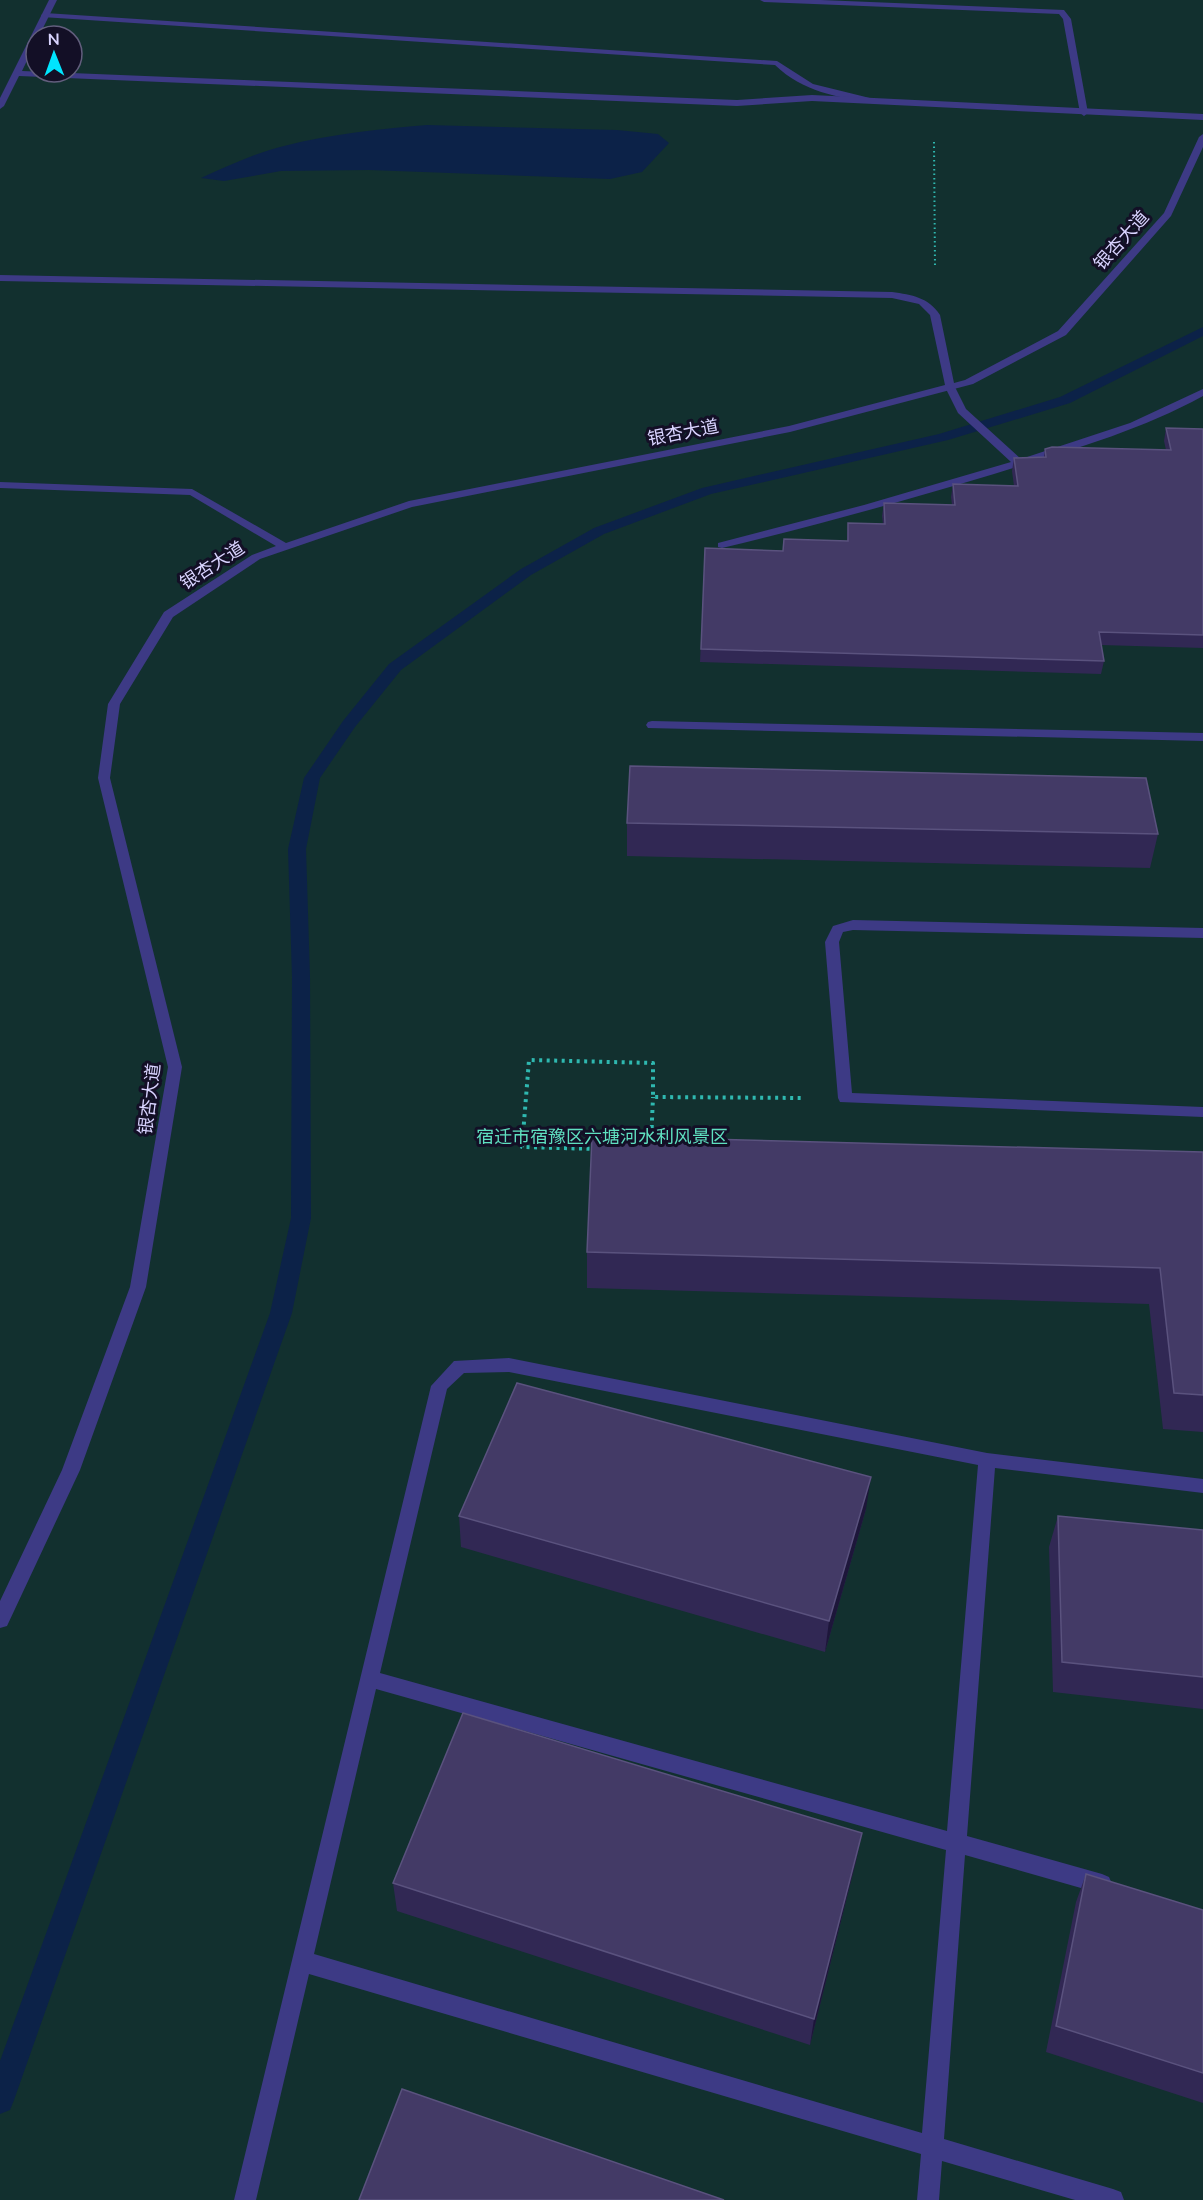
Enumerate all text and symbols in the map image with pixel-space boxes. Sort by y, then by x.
north arrow [24,24,84,84]
text: N [48,29,60,49]
street label: 银杏大道 [1088,206,1154,274]
street label: 银杏大道 [645,414,721,450]
street label: 银杏大道 [176,536,248,594]
street label: 银杏大道 [133,1062,165,1136]
park label: 宿迁市宿豫区六塘河水利风景区 [476,1125,728,1148]

